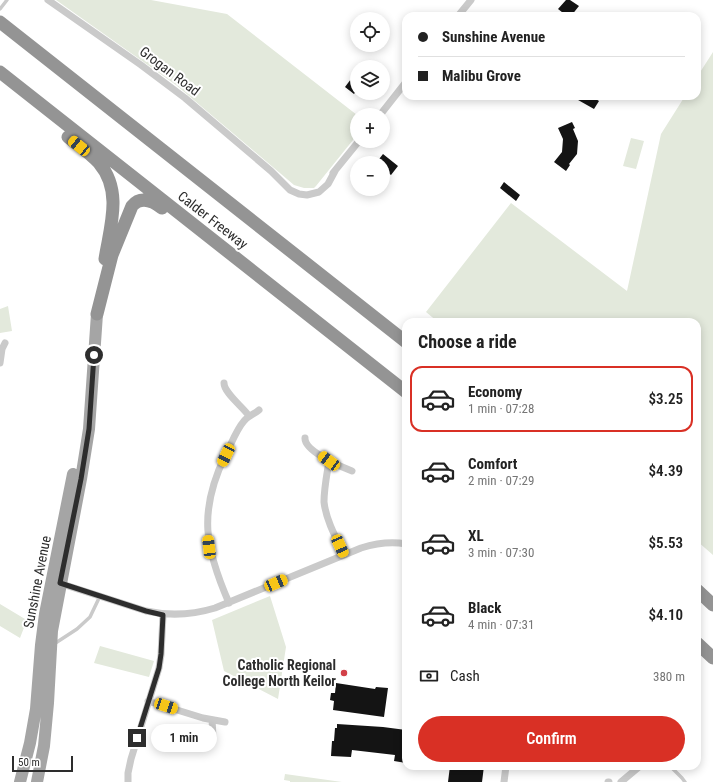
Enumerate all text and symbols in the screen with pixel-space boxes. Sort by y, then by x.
map controls [350,12,390,196]
button: locate [350,12,390,52]
text: Sunshine Avenue [442,28,545,46]
street label: Grogan Road [137,43,203,99]
button: layers [350,60,390,100]
text: Malibu Grove [442,67,521,85]
button: + [350,108,390,148]
car [66,134,92,158]
button: − [350,156,390,196]
street label: Calder Freeway [175,188,251,252]
text: Choose a ride [418,331,517,352]
route start [85,346,103,364]
icon: car [420,381,456,417]
text: Economy [468,383,522,401]
text: $3.25 [649,390,683,408]
text: 1 min · 07:28 [468,401,534,416]
car [215,442,237,468]
car [316,449,342,473]
icon: car [420,453,456,489]
text: Comfort [468,455,517,473]
text: $4.39 [649,462,683,480]
text: 2 min · 07:29 [468,473,534,488]
icon: car [420,525,456,561]
text: XL [468,527,484,545]
car [330,533,350,559]
street label: Sunshine Avenue [20,534,54,630]
car [202,534,216,560]
text: $5.53 [649,534,683,552]
text: 3 min · 07:30 [468,545,534,560]
car [263,573,289,593]
icon: car [420,597,456,633]
text: Black [468,599,501,617]
text: $4.10 [649,606,683,624]
text: 4 min · 07:31 [468,617,534,632]
place label: Catholic Regional College North Keilor [222,657,336,689]
icon: cash [418,665,440,687]
text: Cash [450,667,480,685]
marker: Catholic Regional College North Keilor [339,668,349,678]
text: 380 m [653,669,685,684]
car [153,697,179,715]
button: Confirm [418,716,685,762]
callout: 1 min [151,724,217,752]
route end [128,729,146,747]
text: 1 min [170,730,198,745]
scale bar [12,754,73,773]
text: 50 m [18,756,40,769]

